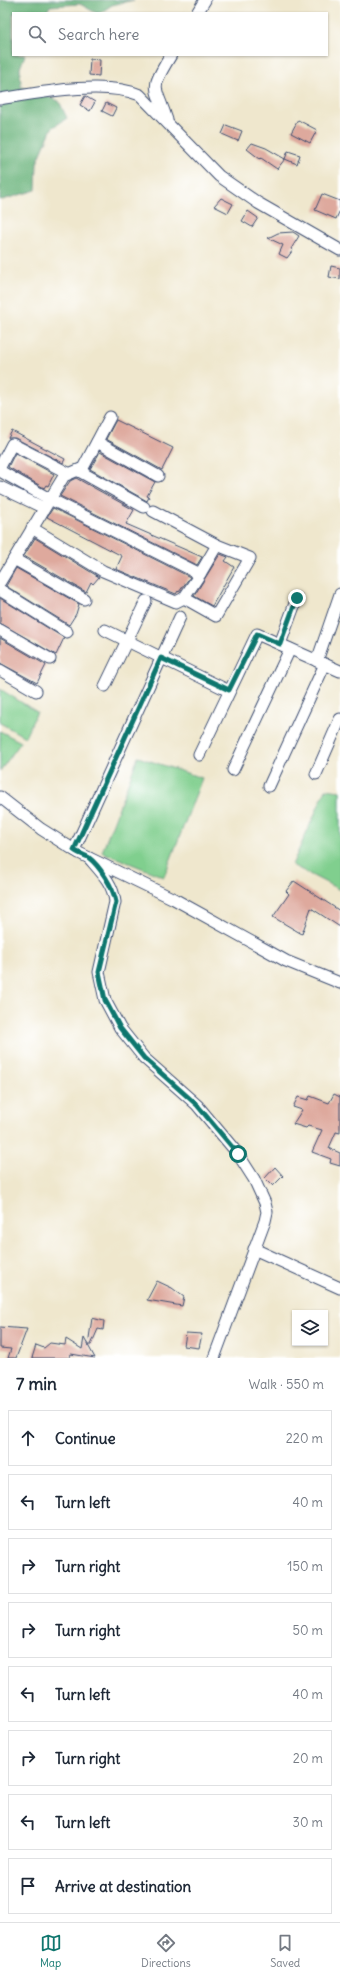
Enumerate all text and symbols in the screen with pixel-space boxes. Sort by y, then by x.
search box [12,12,328,56]
icon: search [26,23,48,45]
text: Search here [58,25,139,44]
route end [288,589,306,607]
route start [229,1145,247,1163]
map controls [292,1310,328,1346]
button: layers [292,1310,328,1346]
text: 7 min [16,1373,57,1395]
text: Walk · 550 m [249,1376,324,1393]
icon: ahead [17,1427,39,1449]
text: Continue [55,1429,116,1448]
text: 220 m [286,1430,323,1447]
icon: left [17,1491,39,1513]
text: Turn left [55,1493,110,1512]
text: 40 m [292,1494,323,1511]
icon: right [17,1555,39,1577]
text: Turn right [55,1557,120,1576]
text: 150 m [287,1558,323,1575]
icon: right [17,1619,39,1641]
text: Turn right [55,1621,120,1640]
text: 50 m [292,1622,323,1639]
icon: left [17,1683,39,1705]
text: Turn left [55,1685,110,1704]
text: 40 m [292,1686,323,1703]
icon: right [17,1747,39,1769]
text: Turn right [55,1749,120,1768]
text: 20 m [293,1750,323,1767]
icon: left [17,1811,39,1833]
text: Turn left [55,1813,110,1832]
text: 30 m [293,1814,323,1831]
icon: arrive [17,1875,39,1897]
text: Arrive at destination [55,1877,191,1896]
tab: Map [40,1932,62,1970]
tab: Directions [141,1932,191,1970]
tab: Saved [270,1932,300,1970]

